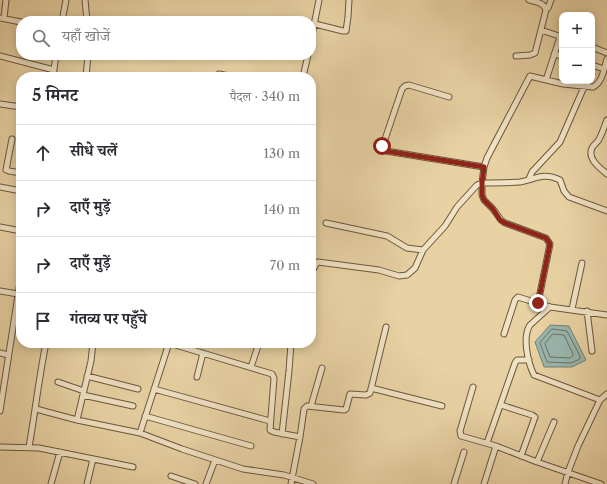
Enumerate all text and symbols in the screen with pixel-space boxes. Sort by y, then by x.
map controls [559,12,595,84]
button: + [559,12,595,48]
search box [16,16,316,60]
text: यहाँ खोजें [62,26,110,45]
icon: search [30,27,52,49]
button: − [559,48,595,84]
text: 5 मिनट [32,85,78,105]
text: पैदल · 340 m [230,88,300,104]
route start [373,137,391,155]
text: सीधे चलें [70,141,117,160]
icon: ahead [32,142,54,164]
text: 130 m [264,145,300,161]
text: दाएँ मुड़ें [70,197,110,216]
icon: right [32,198,54,220]
text: 140 m [263,201,300,217]
text: दाएँ मुड़ें [70,253,110,272]
icon: right [32,254,54,276]
text: 70 m [270,257,300,273]
route end [529,294,547,312]
text: गंतव्य पर पहुँचे [70,309,147,328]
icon: arrive [32,310,54,332]

